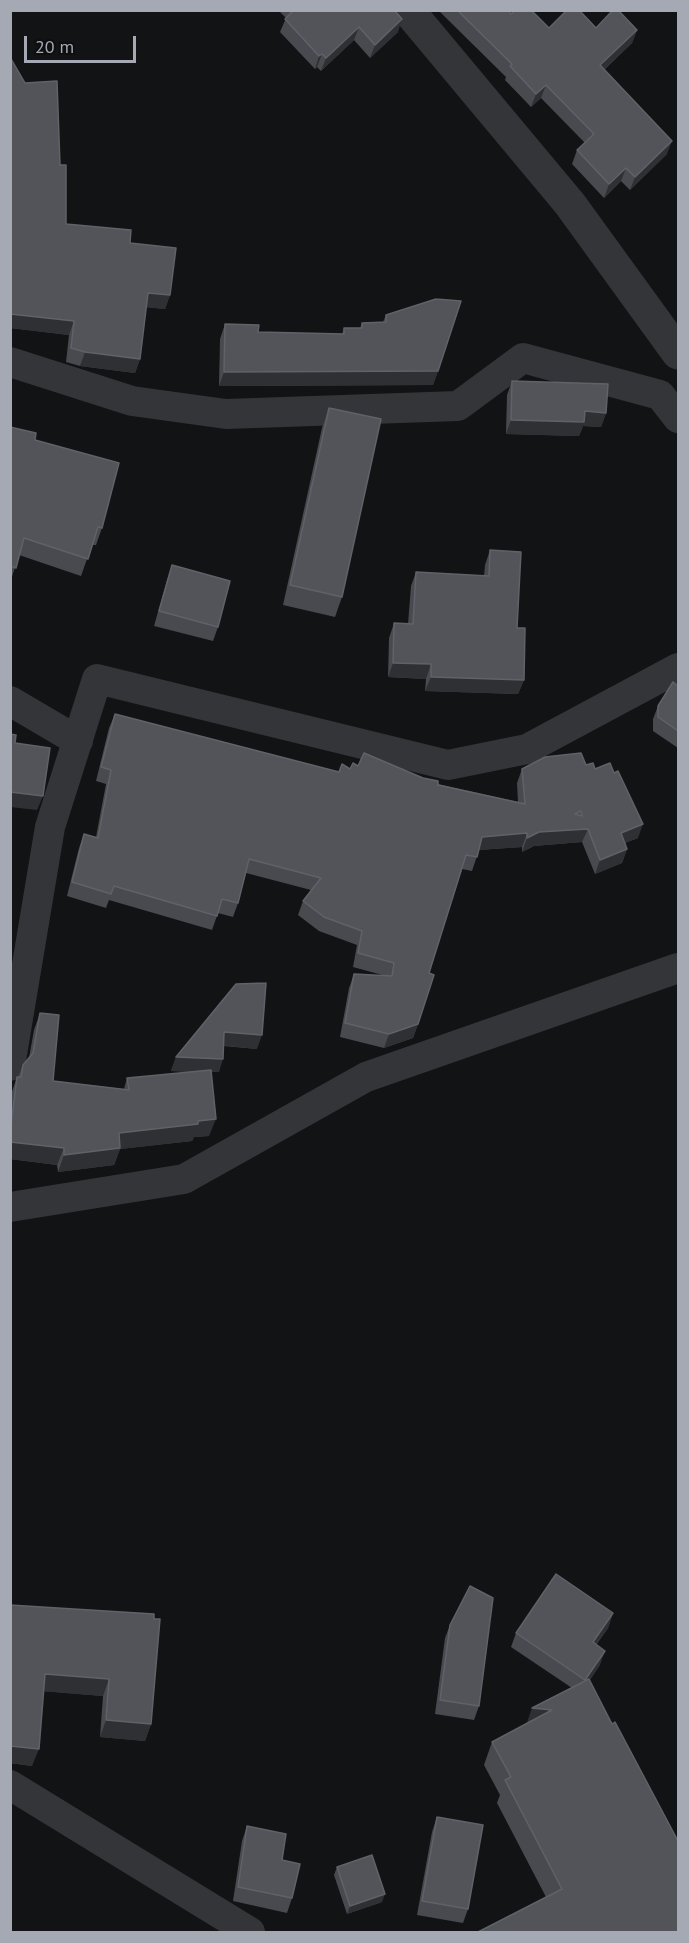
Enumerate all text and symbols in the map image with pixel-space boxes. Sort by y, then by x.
scale bar [27,24,140,62]
text: 20 m [35,35,74,58]

